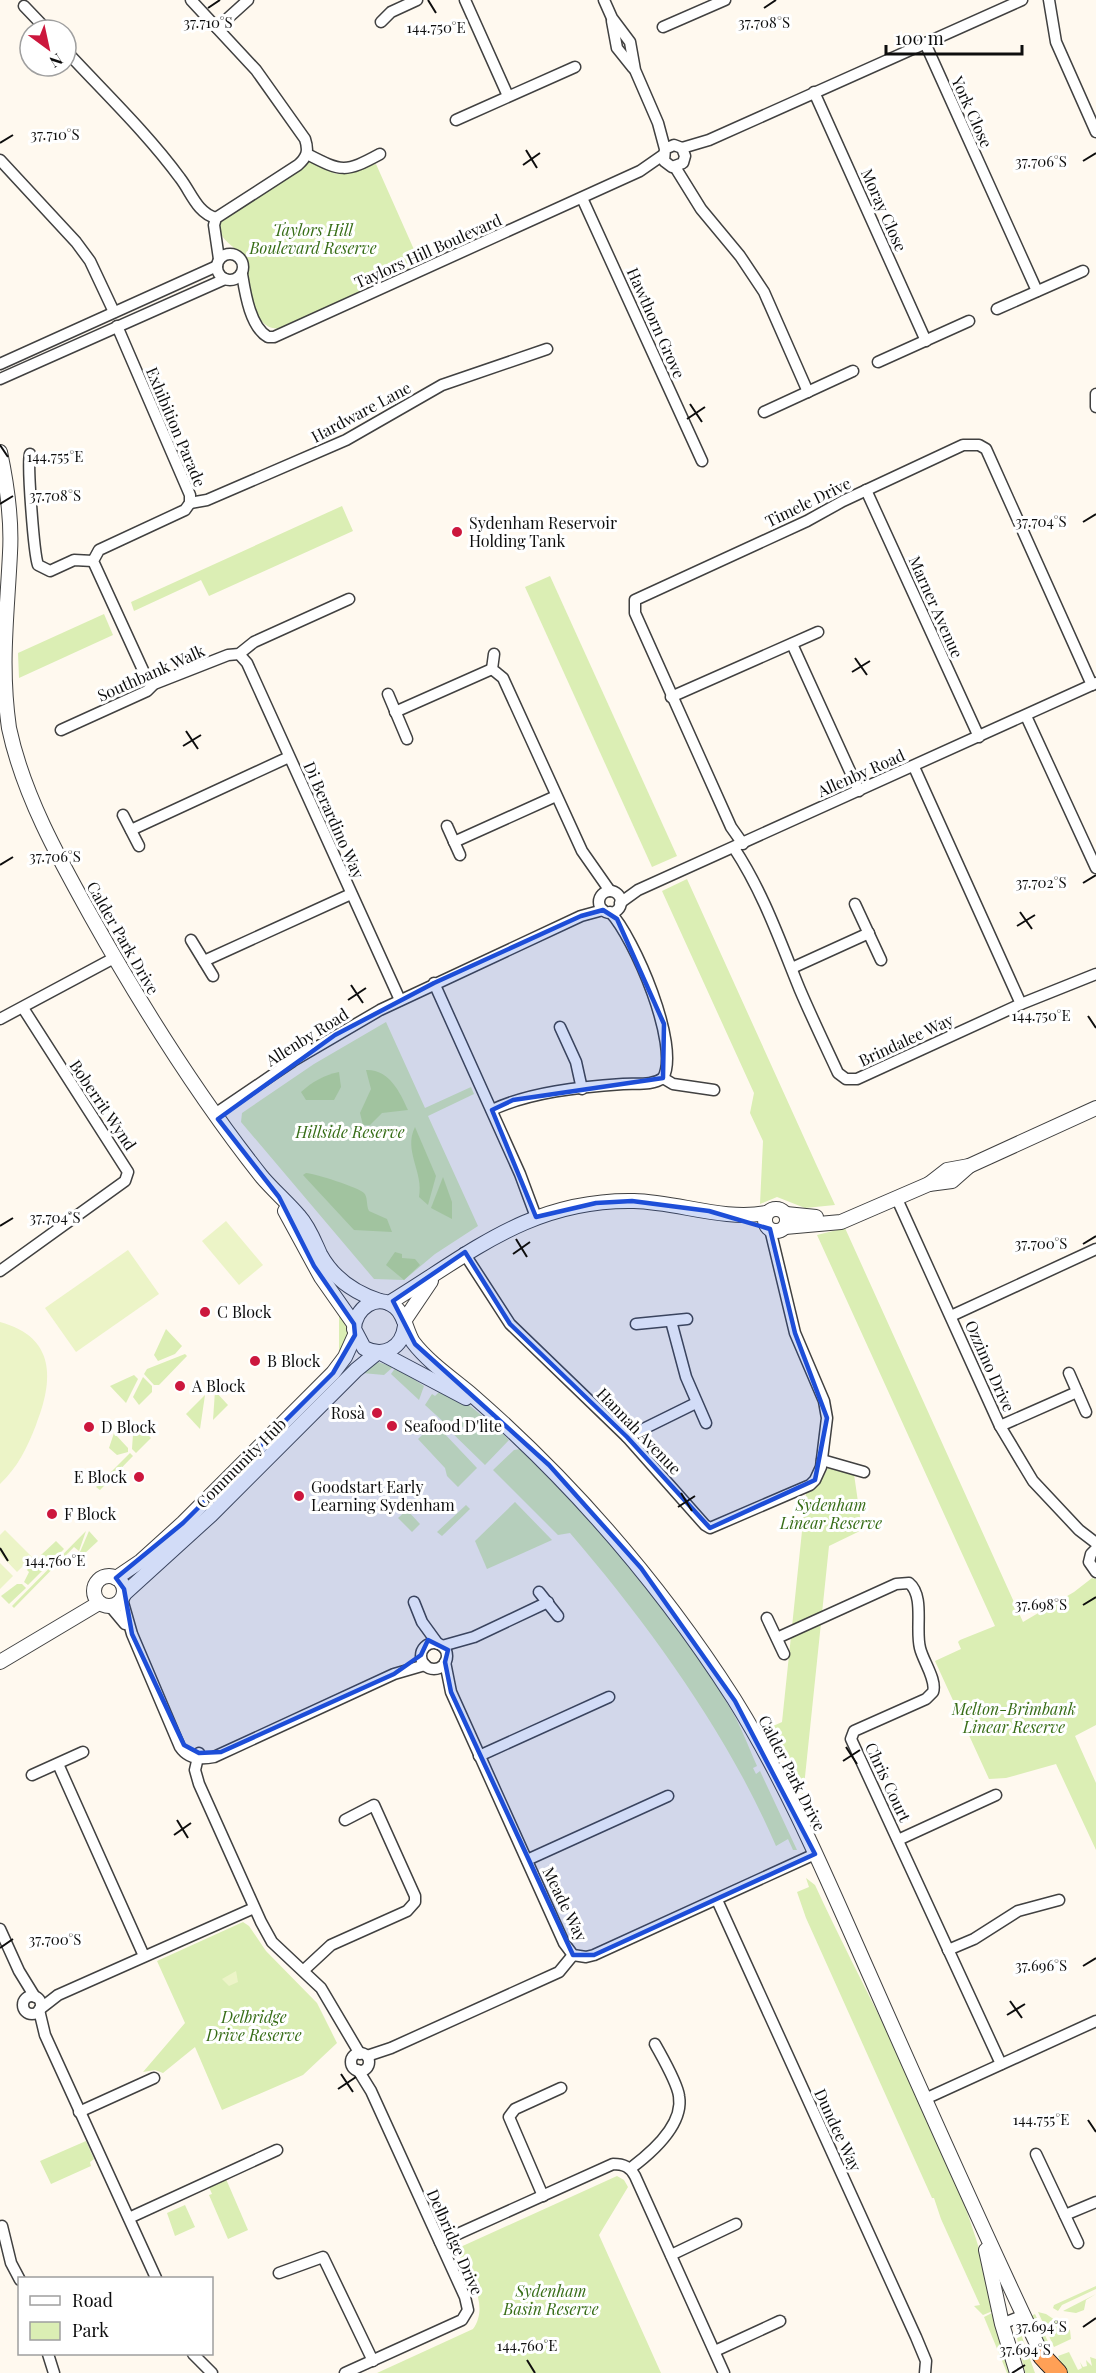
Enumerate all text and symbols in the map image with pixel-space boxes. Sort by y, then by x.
text: 37.710°S [183,12,233,32]
text: 37.708°S [738,12,790,32]
text: 144.750°E [406,17,466,37]
north arrow [18,18,78,78]
scale bar [886,18,1022,56]
text: 100 m [895,26,944,50]
text: N [46,49,67,73]
street label: York Close [947,72,998,151]
text: 37.710°S [30,124,80,144]
text: 37.706°S [1015,151,1067,171]
street label: Moray Close [857,165,912,254]
street label: Taylors Hill Boulevard [351,209,505,292]
park label: Taylors Hill Boulevard Reserve [248,219,377,258]
street label: Hawthorn Grove [623,264,690,382]
street label: Exhibition Parade [142,364,211,490]
street label: Hardware Lane [307,376,414,447]
text: 144.755°E [27,446,83,466]
street label: Timele Drive [762,472,854,531]
text: 37.708°S [29,485,81,505]
text: 37.704°S [1015,511,1067,531]
place label: Sydenham Reservoir Holding Tank [469,512,617,551]
marker: Sydenham Reservoir Holding Tank [450,525,464,539]
street label: Marner Avenue [905,552,968,661]
street label: Southbank Walk [94,639,208,706]
street label: Allenby Road [813,744,908,802]
street label: Di Berardino Way [299,758,370,881]
text: 37.706°S [29,846,81,866]
text: 37.702°S [1015,872,1067,892]
street label: Calder Park Drive [83,877,164,998]
street label: Allenby Road [261,1003,352,1071]
text: 144.750°E [1011,1005,1071,1025]
street label: Brindalee Way [855,1008,957,1071]
street label: Boberrit Wynd [65,1055,141,1154]
park label: Hillside Reserve [294,1121,405,1142]
text: 37.704°S [29,1207,81,1227]
text: 37.700°S [1015,1233,1067,1253]
place label: C Block [217,1301,272,1322]
marker: C Block [198,1305,212,1319]
street label: Ozzimo Drive [961,1317,1020,1415]
place label: B Block [267,1350,321,1371]
marker: B Block [248,1354,262,1368]
place label: A Block [191,1375,246,1396]
marker: A Block [173,1379,187,1393]
street label: Hannah Avenue [593,1383,686,1478]
place label: Rosà [331,1402,365,1423]
marker: Rosà [370,1406,384,1420]
street label: Community Hub [191,1413,290,1512]
place label: Seafood D'lite [404,1415,502,1436]
place label: D Block [101,1416,156,1437]
marker: Seafood D'lite [385,1419,399,1433]
marker: D Block [82,1420,96,1434]
place label: E Block [74,1466,127,1487]
marker: E Block [132,1470,146,1484]
place label: Goodstart Early Learning Sydenham [311,1476,455,1515]
marker: Goodstart Early Learning Sydenham [292,1489,306,1503]
park label: Sydenham Linear Reserve [779,1494,882,1533]
place label: F Block [64,1503,116,1524]
marker: F Block [45,1507,59,1521]
text: 144.760°E [25,1550,85,1570]
text: 37.698°S [1015,1594,1067,1614]
park label: Melton-Brimbank Linear Reserve [951,1698,1076,1737]
street label: Calder Park Drive [754,1711,831,1834]
street label: Chris Court [861,1739,916,1825]
street label: Meade Way [538,1863,592,1944]
text: 37.700°S [29,1929,81,1949]
text: 37.696°S [1015,1955,1067,1975]
park label: Delbridge Drive Reserve [205,2006,302,2045]
street label: Dundee Way [810,2085,867,2175]
text: 144.755°E [1013,2109,1069,2129]
street label: Delbridge Drive [423,2186,488,2298]
legend [18,2277,213,2355]
park label: Sydenham Basin Reserve [502,2280,599,2319]
text: Road [72,2288,113,2312]
text: 37.694°S [1015,2316,1067,2336]
text: Park [72,2318,109,2342]
text: 144.760°E [497,2335,557,2355]
text: 37.694°S [999,2339,1051,2359]

